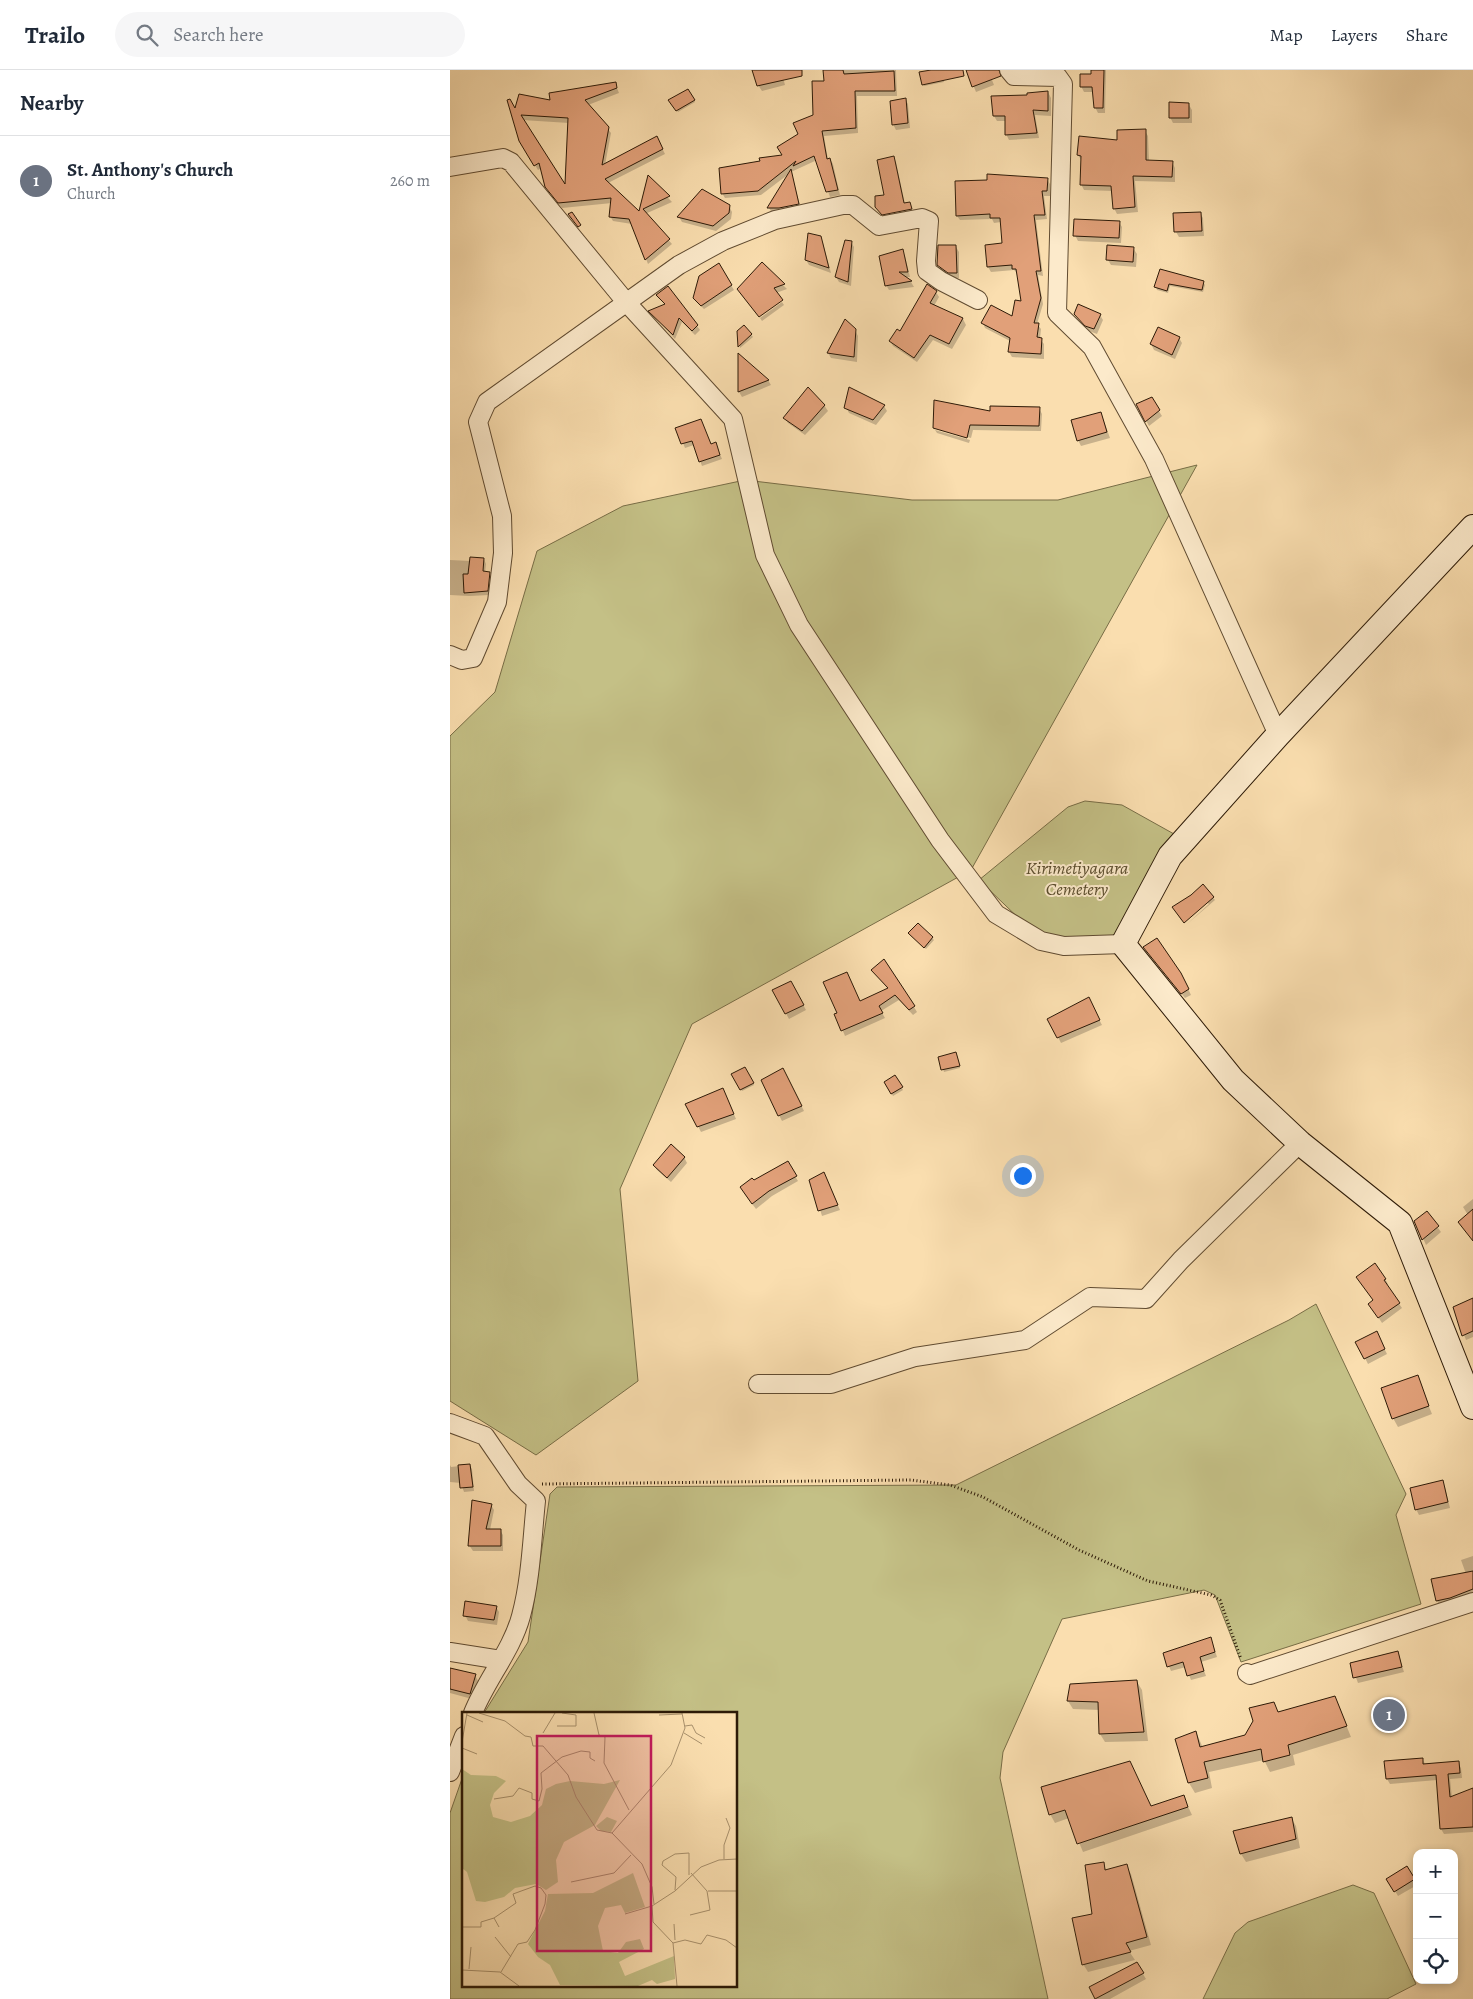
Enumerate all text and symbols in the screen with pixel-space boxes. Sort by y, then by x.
search box [115,12,465,57]
text: Trailo [25,19,85,51]
icon: search [133,21,161,49]
text: Search here [173,22,264,48]
text: Map [1270,23,1303,47]
text: Layers [1331,23,1378,47]
text: Share [1406,23,1448,47]
text: Nearby [20,89,83,117]
text: St. Anthony's Church [67,157,233,183]
text: 1 [33,170,39,192]
text: 260 m [390,170,430,192]
text: Church [67,183,116,205]
park label: Kirimetiyagara Cemetery [1026,856,1128,901]
your location [1010,1163,1036,1189]
pin: 1 [1373,1696,1405,1734]
inset map [462,1712,738,1986]
map controls [1413,1849,1458,1984]
button: + [1413,1849,1458,1894]
button: − [1413,1894,1458,1939]
button: locate [1413,1939,1458,1984]

